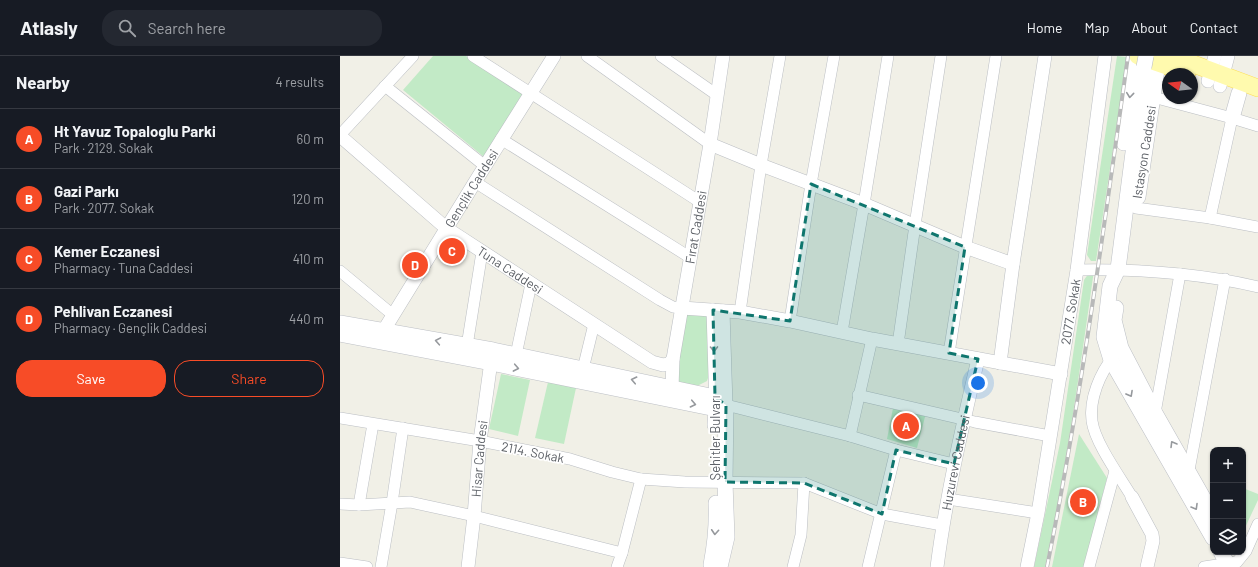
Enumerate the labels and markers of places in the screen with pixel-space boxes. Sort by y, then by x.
pin: C [439,236,465,266]
pin: D [402,250,428,280]
pin: A [893,411,919,441]
pin: B [1070,487,1096,517]

